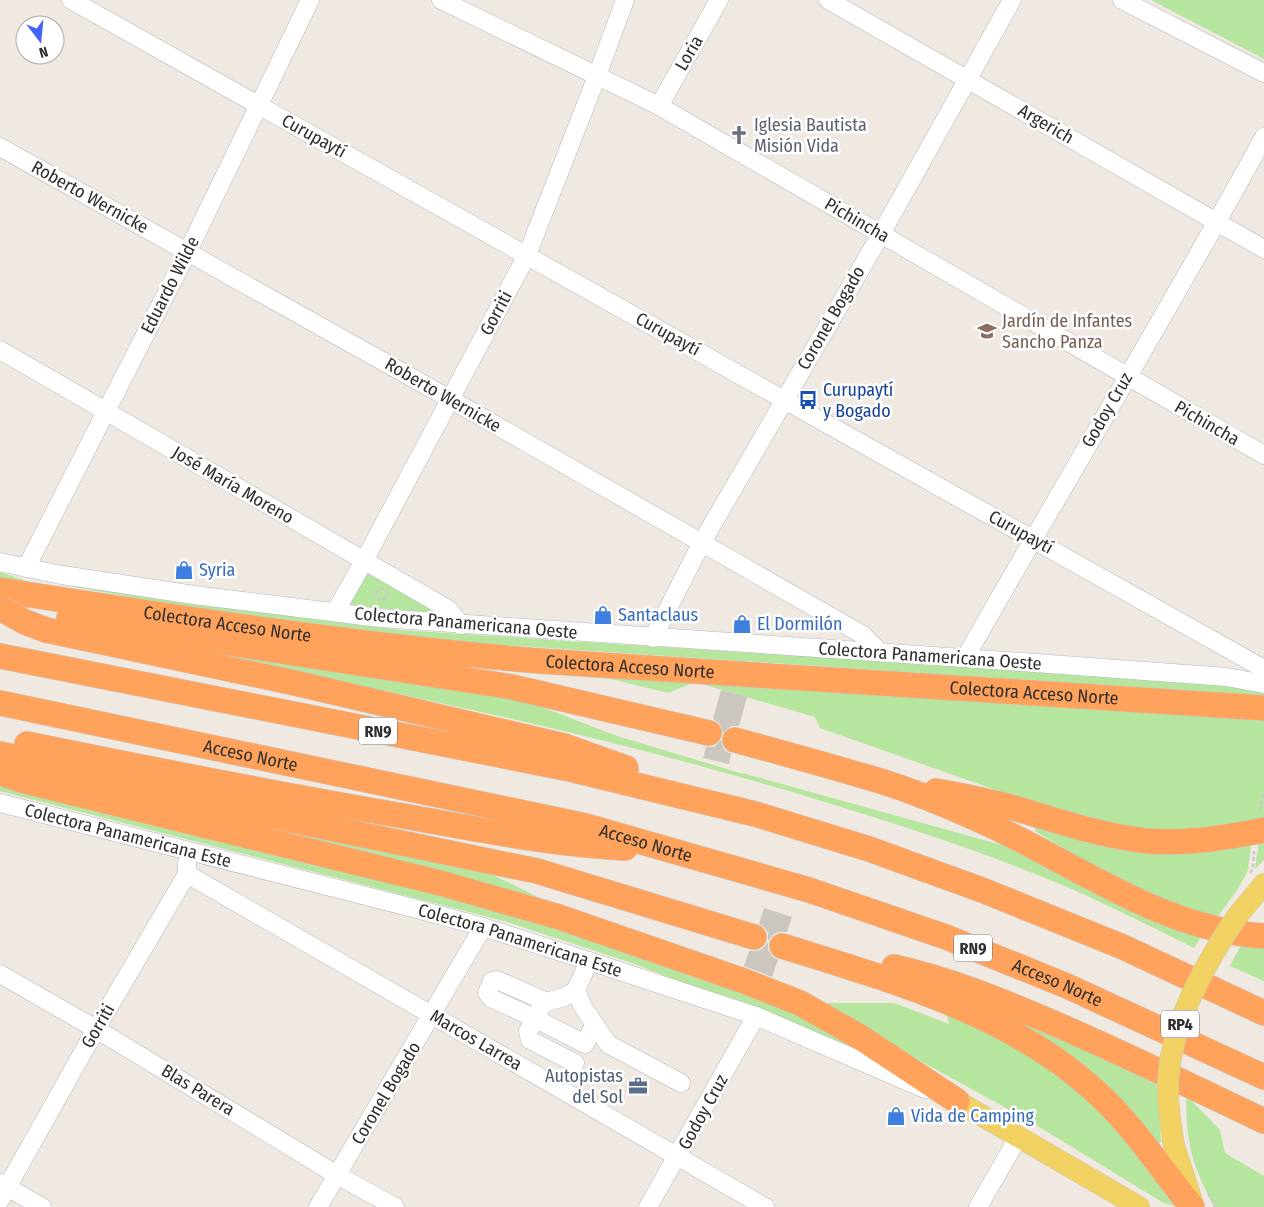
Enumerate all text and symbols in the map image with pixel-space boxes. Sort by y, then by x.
north arrow [15,15,65,65]
street label: Loria [670,31,708,74]
text: N [37,43,50,61]
street label: Argerich [1014,99,1078,149]
street label: Curupaytí [278,109,351,163]
place label: Iglesia Bautista Misión Vida [754,114,867,157]
church icon: Iglesia Bautista Misión Vida [728,124,750,146]
street label: Roberto Wernicke [28,156,152,238]
street label: Pichincha [821,193,893,247]
street label: Eduardo Wilde [136,233,204,337]
street label: Coronel Bogado [792,262,870,374]
street label: Gorriti [475,287,517,339]
street label: Curupaytí [632,307,705,361]
place label: Jardín de Infantes Sancho Panza [1002,310,1133,353]
school or university icon: Jardín de Infantes Sancho Panza [976,320,998,342]
street label: Roberto Wernicke [381,353,505,437]
street label: Godoy Cruz [1077,369,1137,451]
place label: Curupaytí y Bogado [823,379,894,422]
bus stop icon: Curupaytí y Bogado [797,389,819,411]
street label: Pichincha [1171,396,1243,450]
street label: José María Moreno [168,441,298,529]
street label: Curupaytí [985,505,1058,559]
shop icon: Syria [173,559,195,581]
place label: Syria [199,559,236,581]
street label: Colectora Acceso Norte [142,601,313,647]
street label: Colectora Panamericana Oeste [354,602,579,644]
shop icon: Santaclaus [592,604,614,626]
place label: Santaclaus [618,604,698,626]
shop icon: El Dormilón [731,613,753,635]
place label: El Dormilón [757,613,843,635]
street label: Colectora Panamericana Oeste [818,637,1042,675]
street label: Colectora Acceso Norte [545,650,715,683]
street label: Colectora Acceso Norte [949,677,1119,710]
road number: RN9 [359,718,397,744]
street label: Acceso Norte [201,735,300,776]
street label: Colectora Panamericana Este [22,799,234,872]
street label: Acceso Norte [597,819,695,867]
street label: Colectora Panamericana Este [416,899,625,982]
road number: RN9 [954,934,992,961]
street label: Acceso Norte [1009,954,1106,1012]
street label: Gorriti [77,1000,119,1052]
street label: Marcos Larrea [426,1005,526,1075]
road number: RP4 [1161,1011,1199,1038]
street label: Coronel Bogado [347,1038,425,1148]
street label: Blas Parera [157,1060,239,1121]
place label: Autopistas del Sol [545,1065,623,1108]
street label: Godoy Cruz [673,1070,733,1154]
office icon: Autopistas del Sol [627,1075,649,1097]
shop icon: Vida de Camping [885,1105,907,1127]
place label: Vida de Camping [911,1105,1034,1127]

